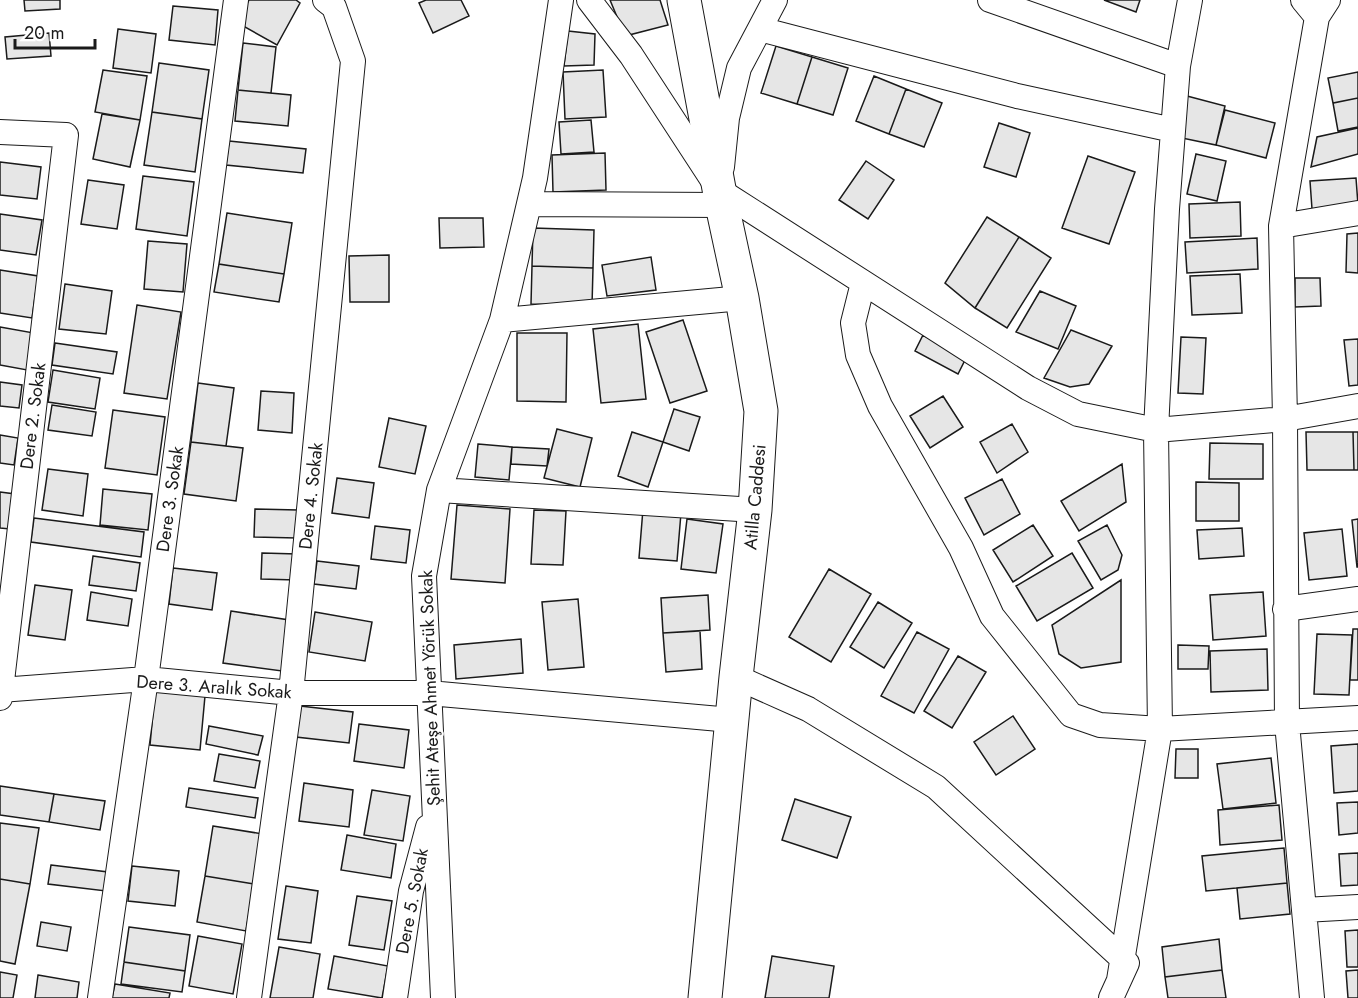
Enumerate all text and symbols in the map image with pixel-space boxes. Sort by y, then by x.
scale bar [15,12,94,50]
text: 20 m [24,20,64,46]
street label: Dere 2. Sokak [14,361,52,471]
street label: Dere 4. Sokak [292,441,330,551]
street label: Atilla Caddesi [737,443,773,551]
street label: Dere 3. Sokak [150,444,190,554]
street label: Şehit Ateşe Ahmet Yörük Sokak [413,570,447,806]
street label: Dere 3. Aralık Sokak [136,669,293,705]
street label: Dere 5. Sokak [389,846,435,956]

